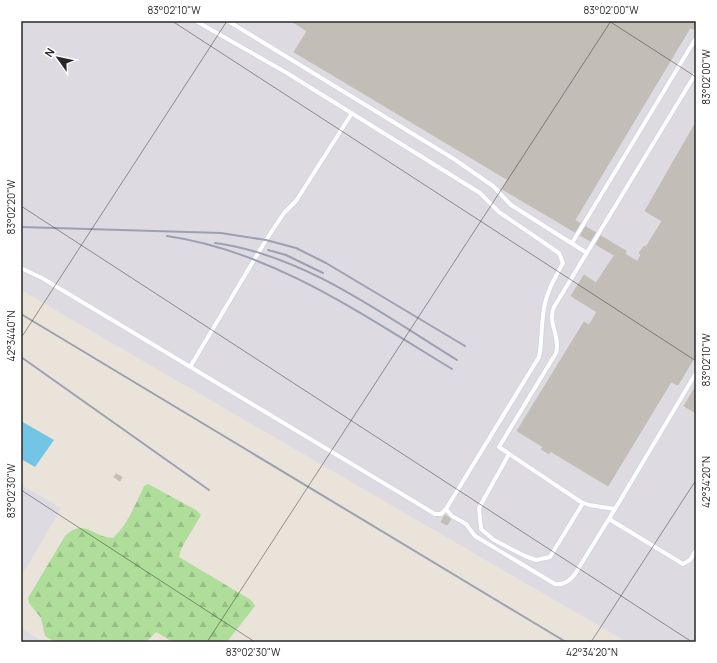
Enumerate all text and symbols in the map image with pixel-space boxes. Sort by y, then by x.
text: 83°02'10"W [147,3,201,17]
text: 83°02'00"W [583,3,639,17]
north arrow [38,38,78,78]
text: N [41,45,58,60]
text: 83°02'00"W [699,49,713,105]
text: 83°02'20"W [4,179,18,234]
text: 42°34'40"N [4,310,18,361]
text: 83°02'10"W [699,333,713,387]
text: 42°34'20"N [699,456,713,508]
text: 83°02'30"W [4,463,18,518]
text: 83°02'30"W [226,645,281,659]
text: 42°34'20"N [566,645,618,659]

